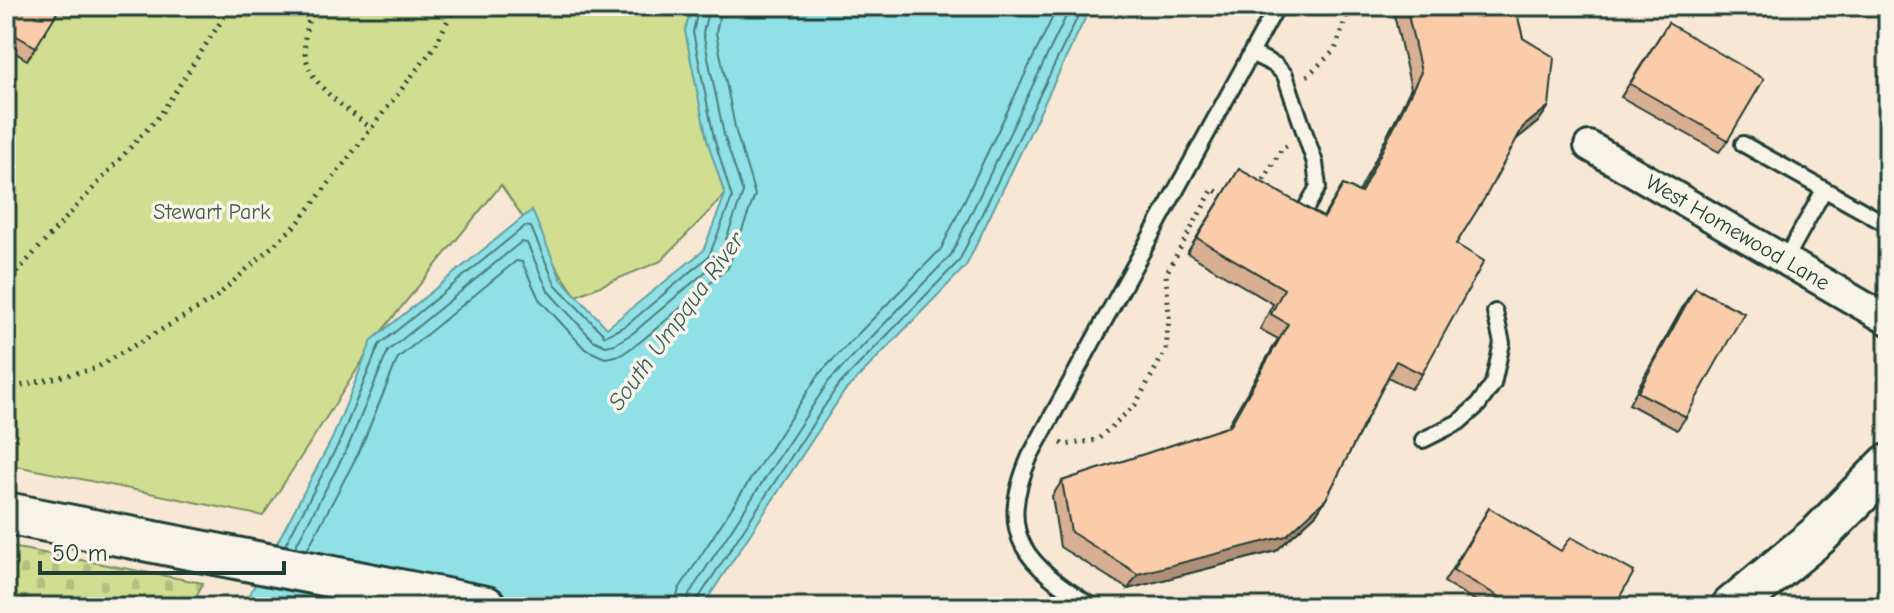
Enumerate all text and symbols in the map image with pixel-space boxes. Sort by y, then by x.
street label: West Homewood Lane [1641,169,1834,296]
park label: Stewart Park [153,199,271,225]
water label: South Umpqua River [602,225,751,415]
scale bar [40,525,284,575]
text: 50 m [52,539,108,567]

